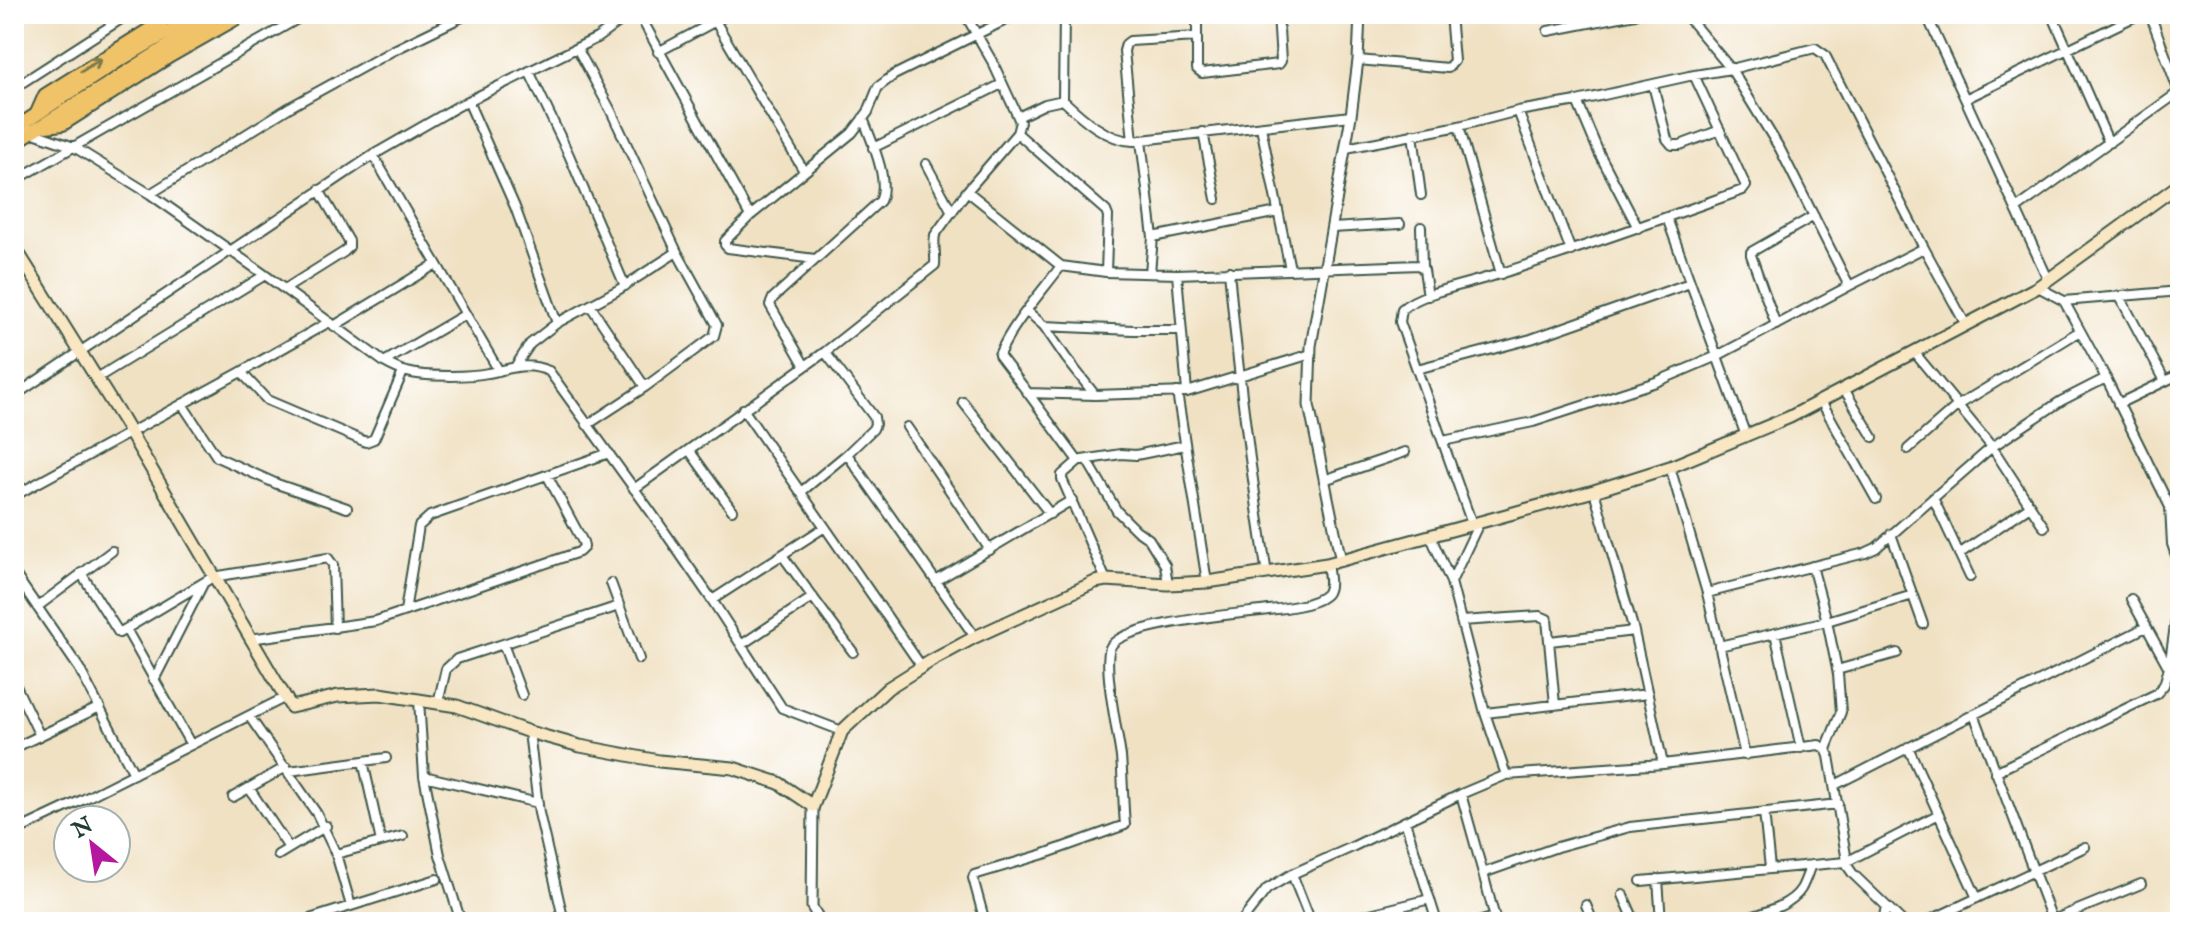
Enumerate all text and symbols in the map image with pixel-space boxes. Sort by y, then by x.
one-way arrow [80,57,102,73]
north arrow [52,804,132,884]
text: N [67,812,98,846]

